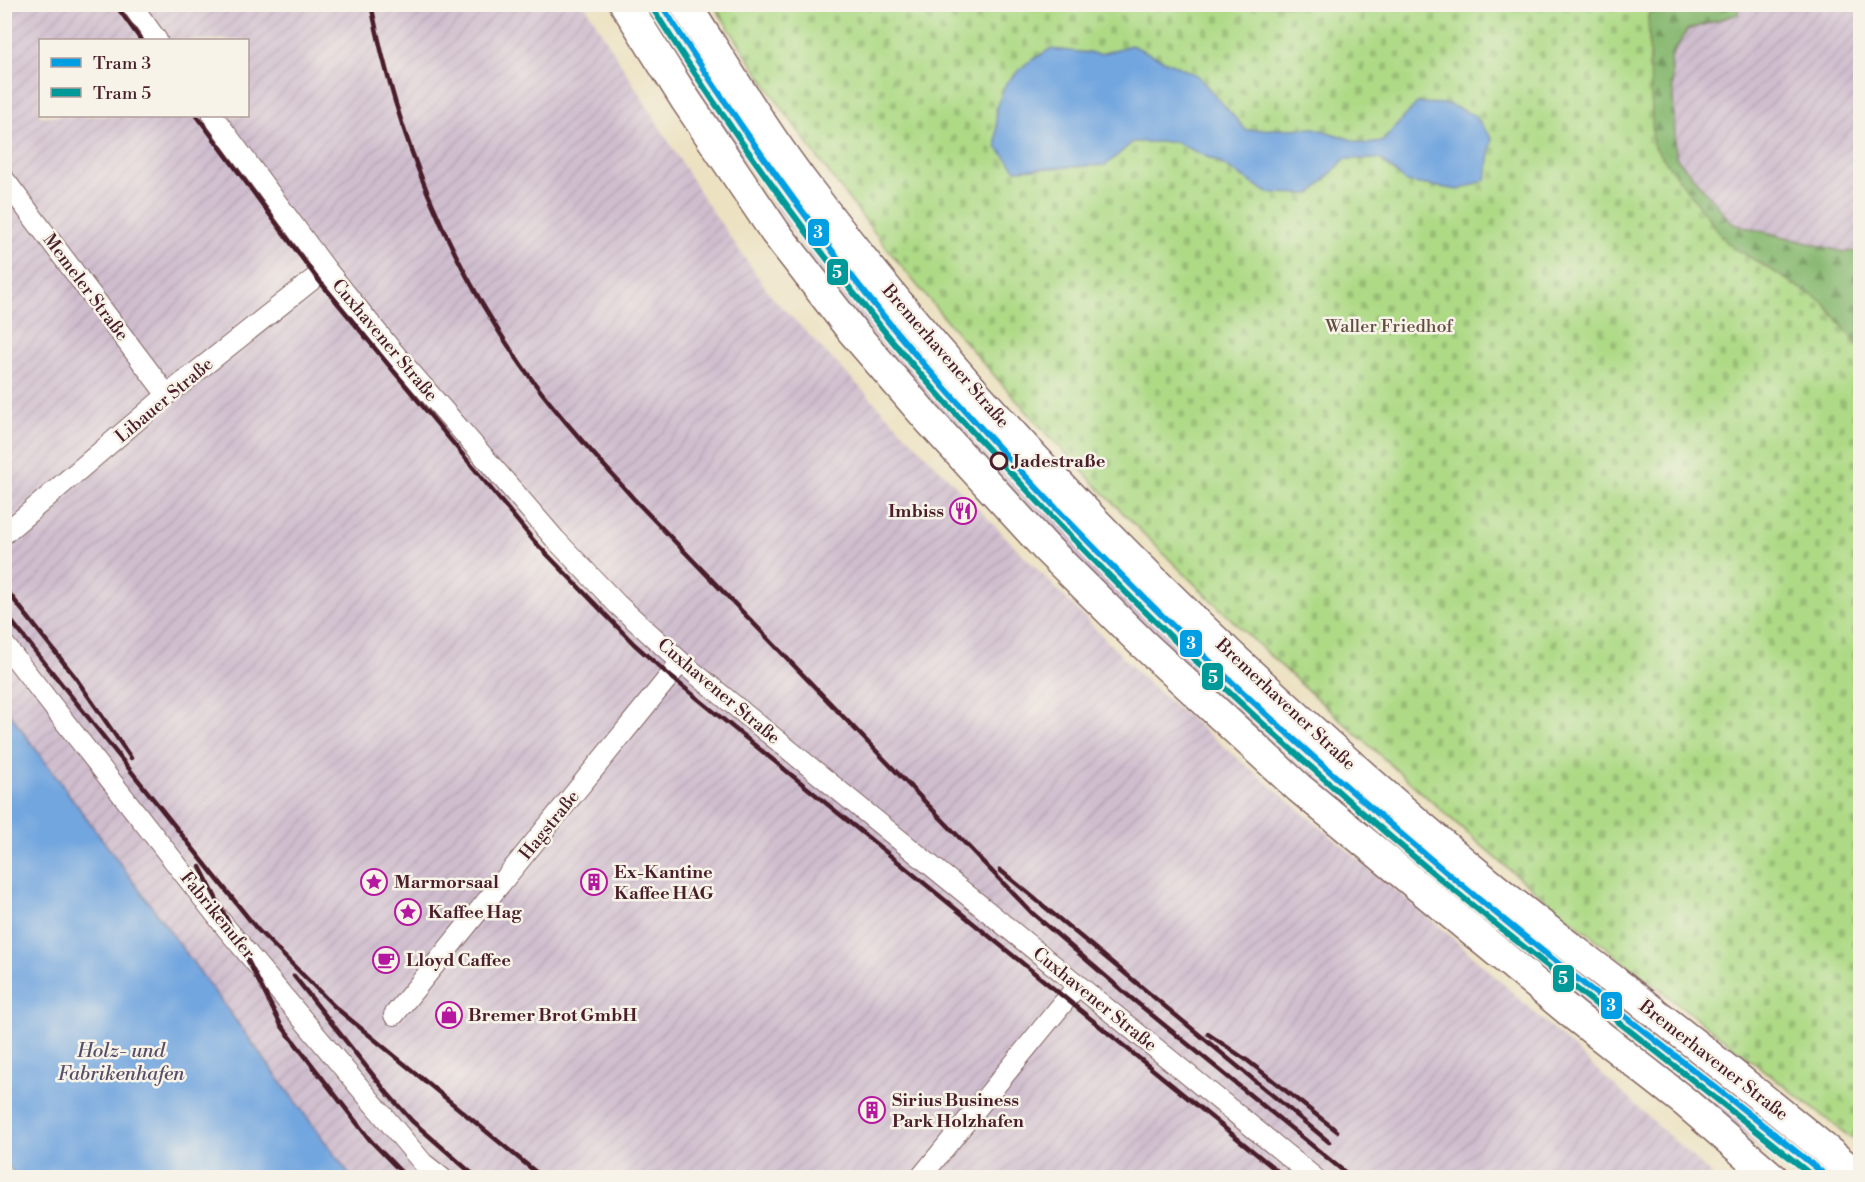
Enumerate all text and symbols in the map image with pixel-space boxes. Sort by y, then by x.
legend [39,39,249,117]
text: Tram 3 [93,52,151,75]
text: Tram 5 [93,82,151,105]
line badge: 3 [807,218,830,247]
text: 3 [813,223,823,243]
street label: Memeler Straße [38,229,133,346]
line badge: 5 [826,258,849,286]
text: 5 [832,263,842,283]
street label: Cuxhavener Straße [327,274,443,406]
street label: Bremerhavener Straße [876,279,1014,433]
park label: Waller Friedhof [1324,315,1454,338]
street label: Libauer Straße [111,353,218,448]
place label: Jadestraße [1010,450,1106,473]
marker: Jadestraße [990,452,1008,470]
restaurant icon: Imbiss [948,496,978,526]
place label: Imbiss [888,500,944,523]
line badge: 3 [1179,629,1203,658]
street label: Cuxhavener Straße [653,633,785,749]
street label: Bremerhavener Straße [1210,633,1360,775]
text: 3 [1186,634,1196,654]
line badge: 5 [1201,662,1224,691]
text: 5 [1208,668,1218,688]
street label: Hagstraße [514,786,585,865]
place label: Ex-Kantine Kaffee HAG [614,861,714,905]
street label: Fabrikenufer [175,867,260,964]
place icon: Marmorsaal [359,867,389,897]
building icon: Ex-Kantine Kaffee HAG [579,867,609,897]
place label: Marmorsaal [394,871,499,894]
place icon: Kaffee Hag [393,897,423,927]
place label: Kaffee Hag [428,901,522,924]
street label: Cuxhavener Straße [1028,942,1161,1057]
cafe icon: Lloyd Caffee [371,945,401,975]
place label: Lloyd Caffee [406,949,511,972]
line badge: 5 [1552,964,1575,993]
text: 5 [1558,969,1568,989]
line badge: 3 [1600,991,1623,1020]
street label: Bremerhavener Straße [1634,994,1793,1126]
text: 3 [1606,996,1616,1016]
shop icon: Bremer Brot GmbH [434,1000,464,1030]
place label: Bremer Brot GmbH [468,1004,637,1027]
water label: Holz- und Fabrikenhafen [57,1039,185,1087]
place label: Sirius Business Park Holzhafen [892,1089,1024,1133]
building icon: Sirius Business Park Holzhafen [857,1095,887,1125]

